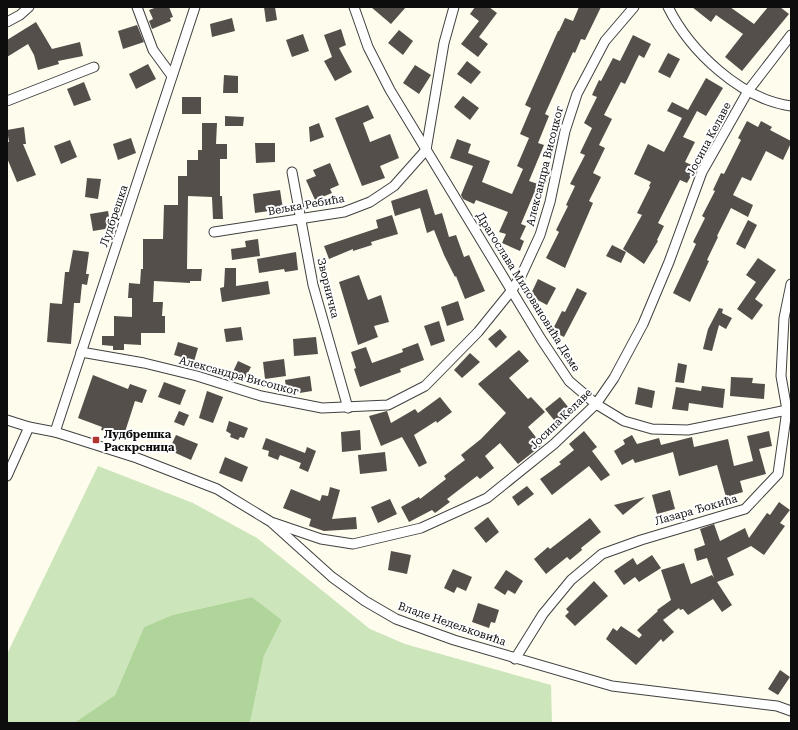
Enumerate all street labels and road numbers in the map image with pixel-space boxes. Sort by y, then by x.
street label: Јосипа Келаве [684,100,734,178]
street label: Александра Висоцког [524,104,566,227]
street label: Лудбрешка [97,183,131,249]
street label: Вељка Ребића [267,192,345,218]
street label: Драгослава Миловановића Деме [473,210,583,374]
street label: Зворничка [314,257,342,319]
street label: Александра Висоцког [178,354,301,398]
street label: Јосипа Келаве [527,386,595,452]
street label: Лазара Ђокића [653,492,739,528]
street label: Владе Недељковића [396,599,508,649]

